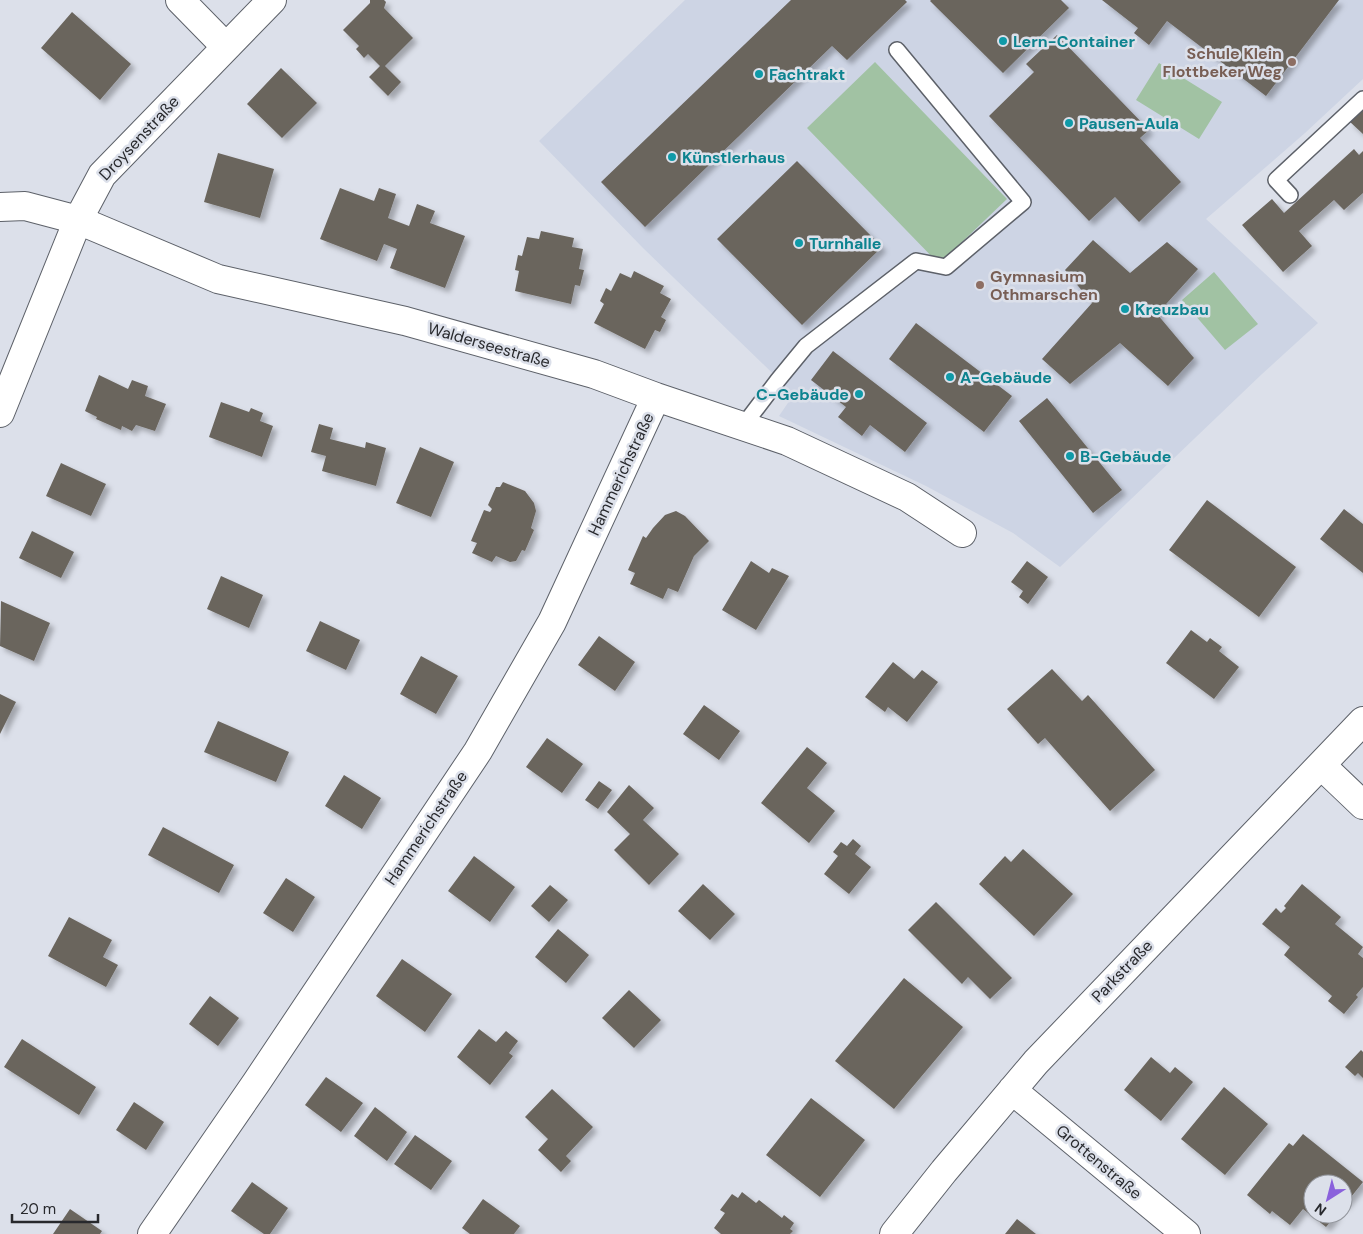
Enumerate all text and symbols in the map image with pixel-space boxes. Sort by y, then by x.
place label: Lern-Container [1013,31,1135,52]
marker: Lern-Container [997,35,1009,47]
place label: Schule Klein Flottbeker Weg [1163,43,1282,82]
marker: Schule Klein Flottbeker Weg [1286,56,1298,68]
place label: Fachtrakt [769,64,845,85]
marker: Fachtrakt [753,68,765,80]
street label: Droysenstraße [94,91,184,185]
place label: Pausen-Aula [1079,113,1179,134]
marker: Pausen-Aula [1063,117,1075,129]
place label: Künstlerhaus [682,147,785,168]
marker: Künstlerhaus [666,151,678,163]
place label: Turnhalle [809,233,881,254]
marker: Turnhalle [793,237,805,249]
place label: Gymnasium Othmarschen [990,266,1098,305]
marker: Gymnasium Othmarschen [974,279,986,291]
place label: Kreuzbau [1135,299,1209,320]
marker: Kreuzbau [1119,303,1131,315]
street label: Walderseestraße [425,318,553,372]
place label: A-Gebäude [960,367,1052,388]
marker: A-Gebäude [944,371,956,383]
place label: C-Gebäude [756,384,849,405]
marker: C-Gebäude [853,388,865,400]
street label: Hammerichstraße [583,409,659,539]
place label: B-Gebäude [1080,446,1171,467]
marker: B-Gebäude [1064,450,1076,462]
street label: Hammerichstraße [380,767,472,889]
street label: Parkstraße [1087,935,1157,1007]
street label: Grottenstraße [1052,1120,1146,1204]
north arrow [1303,1174,1353,1224]
scale bar [12,1192,99,1224]
text: 20 m [20,1199,56,1219]
text: N [1311,1199,1330,1220]

